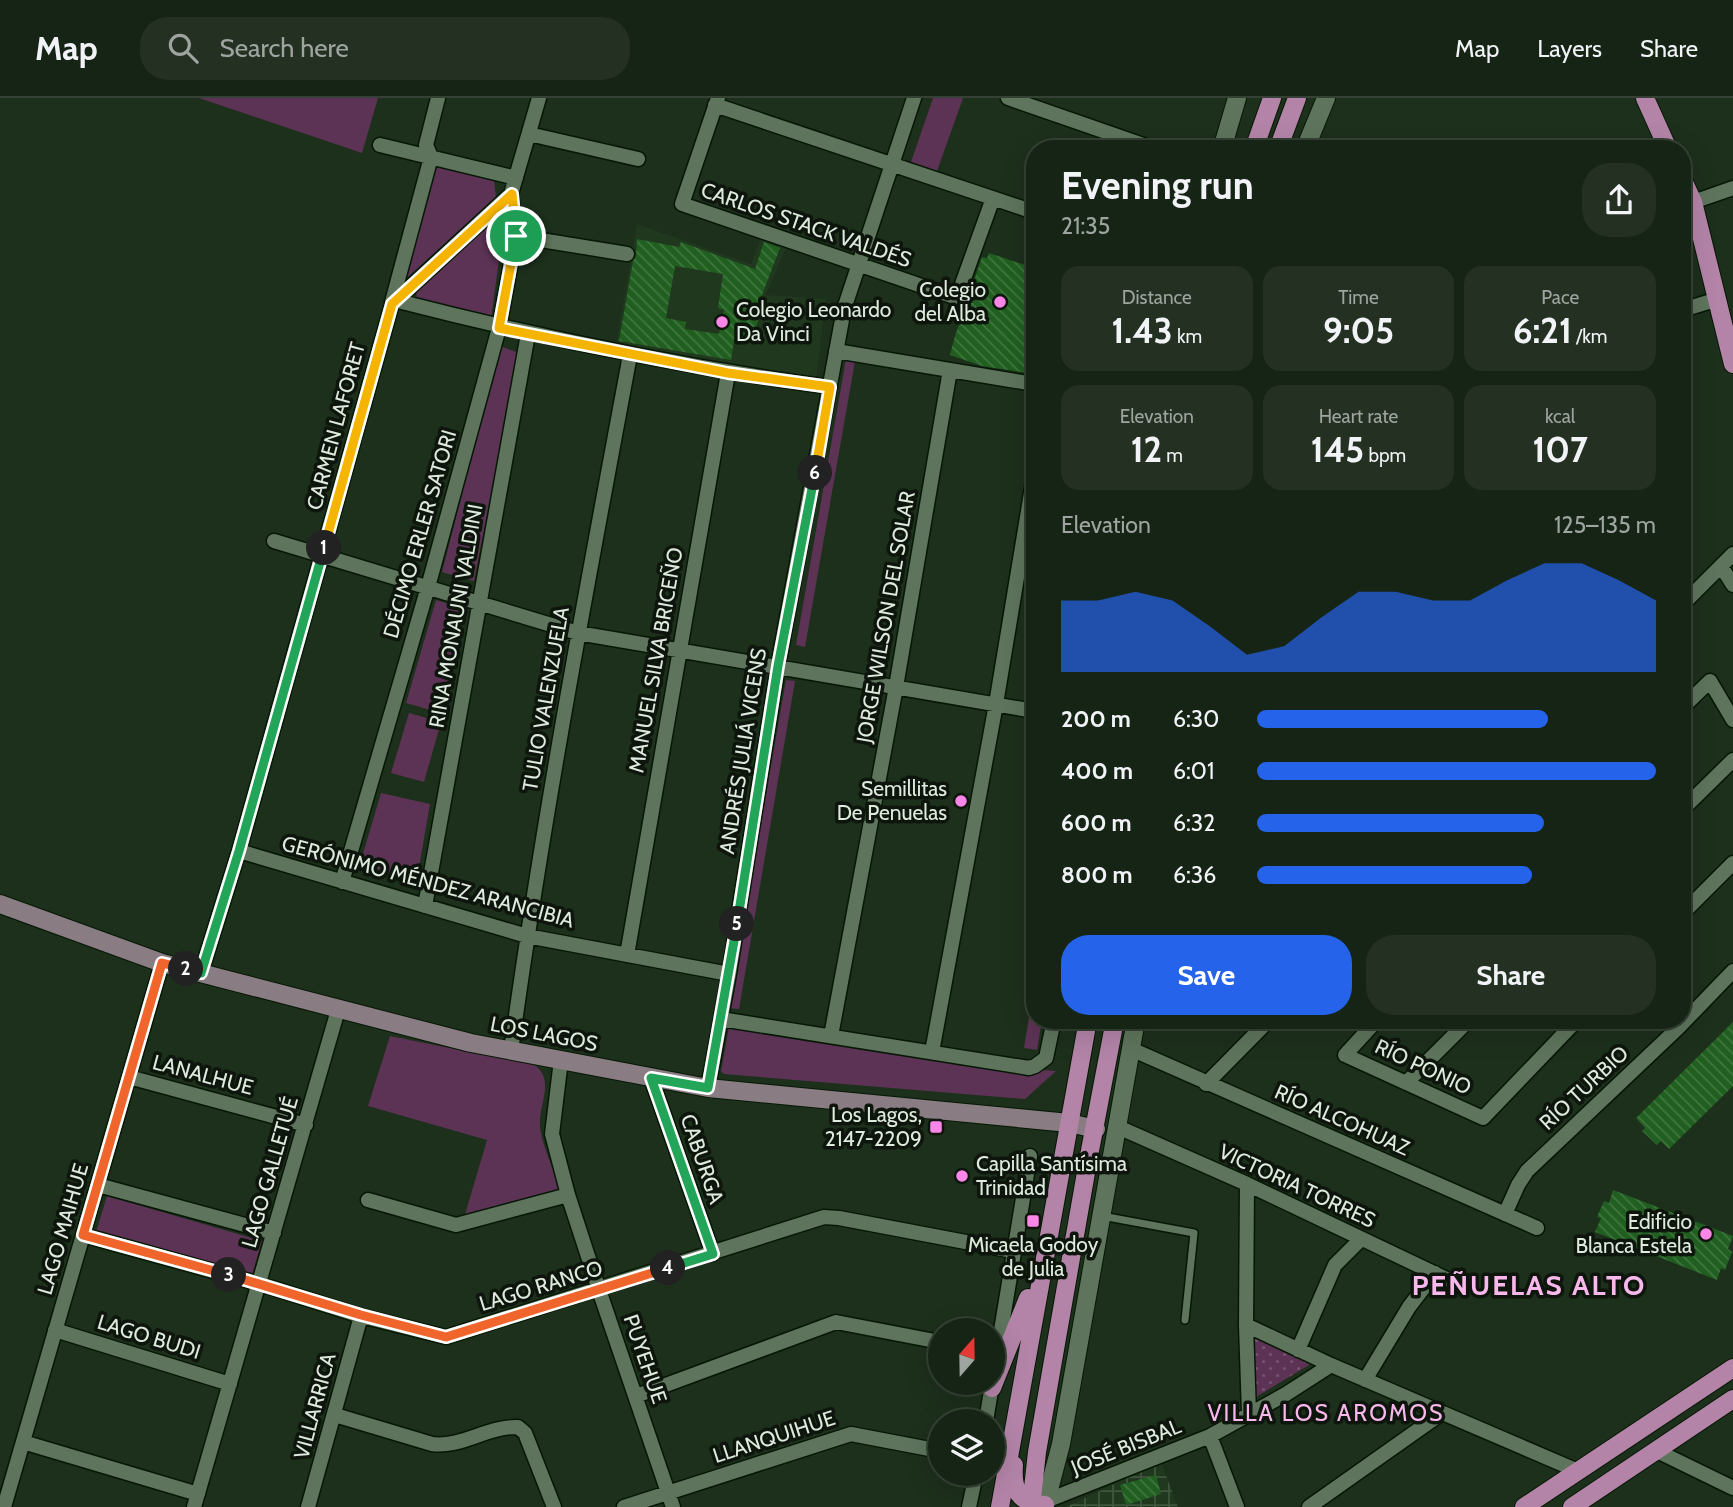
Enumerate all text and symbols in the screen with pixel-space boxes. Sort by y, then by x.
search box [140,17,630,80]
text: Map [35,28,98,68]
icon: search [164,29,202,67]
text: Search here [220,32,349,64]
text: Map [1455,34,1499,63]
text: Layers [1537,34,1602,63]
text: Share [1640,34,1698,63]
text: Evening run [1061,162,1254,209]
button: share [1582,163,1656,237]
street label: CARLOS STACK VALDÉS [698,177,915,272]
pin [486,206,546,266]
text: 21:35 [1061,212,1110,240]
icon: arrive [497,217,535,255]
place label: Colegio del Alba [914,277,986,326]
text: Distance [1122,286,1192,309]
text: Time [1338,286,1379,309]
text: Pace [1541,286,1579,309]
marker: Colegio del Alba [992,294,1008,310]
place label: Colegio Leonardo Da Vinci [736,297,891,346]
text: 1.43 [1111,309,1173,352]
text: 9:05 [1323,309,1394,352]
text: 6:21 [1513,309,1572,352]
marker: Colegio Leonardo Da Vinci [714,314,730,330]
text: km [1173,325,1202,348]
text: /km [1572,325,1607,348]
street label: CARMEN LAFORET [301,339,370,512]
text: Elevation [1120,405,1194,428]
text: Heart rate [1319,405,1398,428]
text: kcal [1545,405,1575,428]
street label: DÉCIMO ERLER SATORI [378,427,461,641]
text: 12 [1131,428,1162,471]
text: 145 [1311,428,1364,471]
text: 107 [1532,428,1588,471]
text: m [1162,444,1183,467]
text: bpm [1364,444,1406,467]
pin: 6 [798,456,832,490]
text: 6 [809,461,820,484]
street label: JORGE WILSON DEL SOLAR [851,489,920,746]
street label: RINA MONAUNI VALDINI [423,502,488,730]
text: Elevation [1061,511,1151,539]
text: 125–135 m [1554,511,1656,539]
pin: 1 [306,531,342,566]
text: 1 [320,536,327,559]
street label: MANUEL SILVA BRICEÑO [622,545,688,775]
street label: TULIO VALENZUELA [517,605,574,793]
street label: ANDRÉS JULIÁ VICENS [714,646,771,856]
text: 200 m [1061,705,1131,733]
text: 6:30 [1173,705,1219,733]
text: 400 m [1061,757,1133,785]
text: 6:01 [1173,757,1214,785]
place label: Semillitas De Penuelas [837,776,947,825]
marker: Semillitas De Penuelas [953,793,969,809]
text: 600 m [1061,809,1132,837]
text: 6:32 [1173,809,1215,837]
street label: GERÓNIMO MÉNDEZ ARANCIBIA [279,830,577,933]
text: 800 m [1061,861,1133,889]
text: 6:36 [1173,861,1216,889]
pin: 5 [720,906,754,942]
text: 5 [731,912,742,935]
button: Save [1061,935,1352,1015]
button: Share [1366,935,1656,1015]
pin: 2 [168,952,204,986]
text: 2 [180,957,191,980]
street label: LOS LAGOS [488,1011,600,1056]
street label: RÍO PONIO [1371,1033,1475,1100]
street label: RÍO TURBIO [1534,1040,1633,1135]
street label: LANALHUE [150,1049,256,1100]
street label: RÍO ALCOHUAZ [1271,1079,1414,1161]
street label: LAGO GALLETUÉ [236,1093,303,1250]
place label: Los Lagos, 2147-2209 [825,1102,922,1151]
street label: CABURGA [675,1111,730,1207]
marker: Los Lagos, 2147-2209 [928,1119,944,1135]
street label: VICTORIA TORRES [1215,1138,1379,1233]
place label: Capilla Santísima Trinidad [976,1151,1127,1200]
street label: LAGO MAIHUE [32,1160,93,1297]
marker: Capilla Santísima Trinidad [954,1168,970,1184]
place label: Edificio Blanca Estela [1575,1209,1692,1258]
marker: Micaela Godoy de Julia [1025,1213,1041,1229]
marker: Edificio Blanca Estela [1698,1226,1714,1242]
place label: Micaela Godoy de Julia [968,1232,1099,1281]
pin: 4 [650,1250,686,1286]
street label: LAGO RANCO [476,1255,605,1316]
text: 4 [662,1256,673,1279]
pin: 3 [212,1258,246,1292]
text: 3 [223,1263,234,1286]
district label: PEÑUELAS ALTO [1412,1268,1646,1302]
street label: LAGO BUDI [95,1309,204,1364]
street label: PUYEHUE [619,1311,672,1407]
north arrow [928,1318,1004,1395]
map controls [928,1318,1005,1486]
street label: VILLARRICA [288,1350,341,1462]
district label: VILLA LOS AROMOS [1208,1399,1444,1427]
street label: LLANQUIHUE [710,1405,838,1468]
button: layers [928,1409,1005,1486]
street label: JOSÉ BISBAL [1066,1413,1185,1480]

